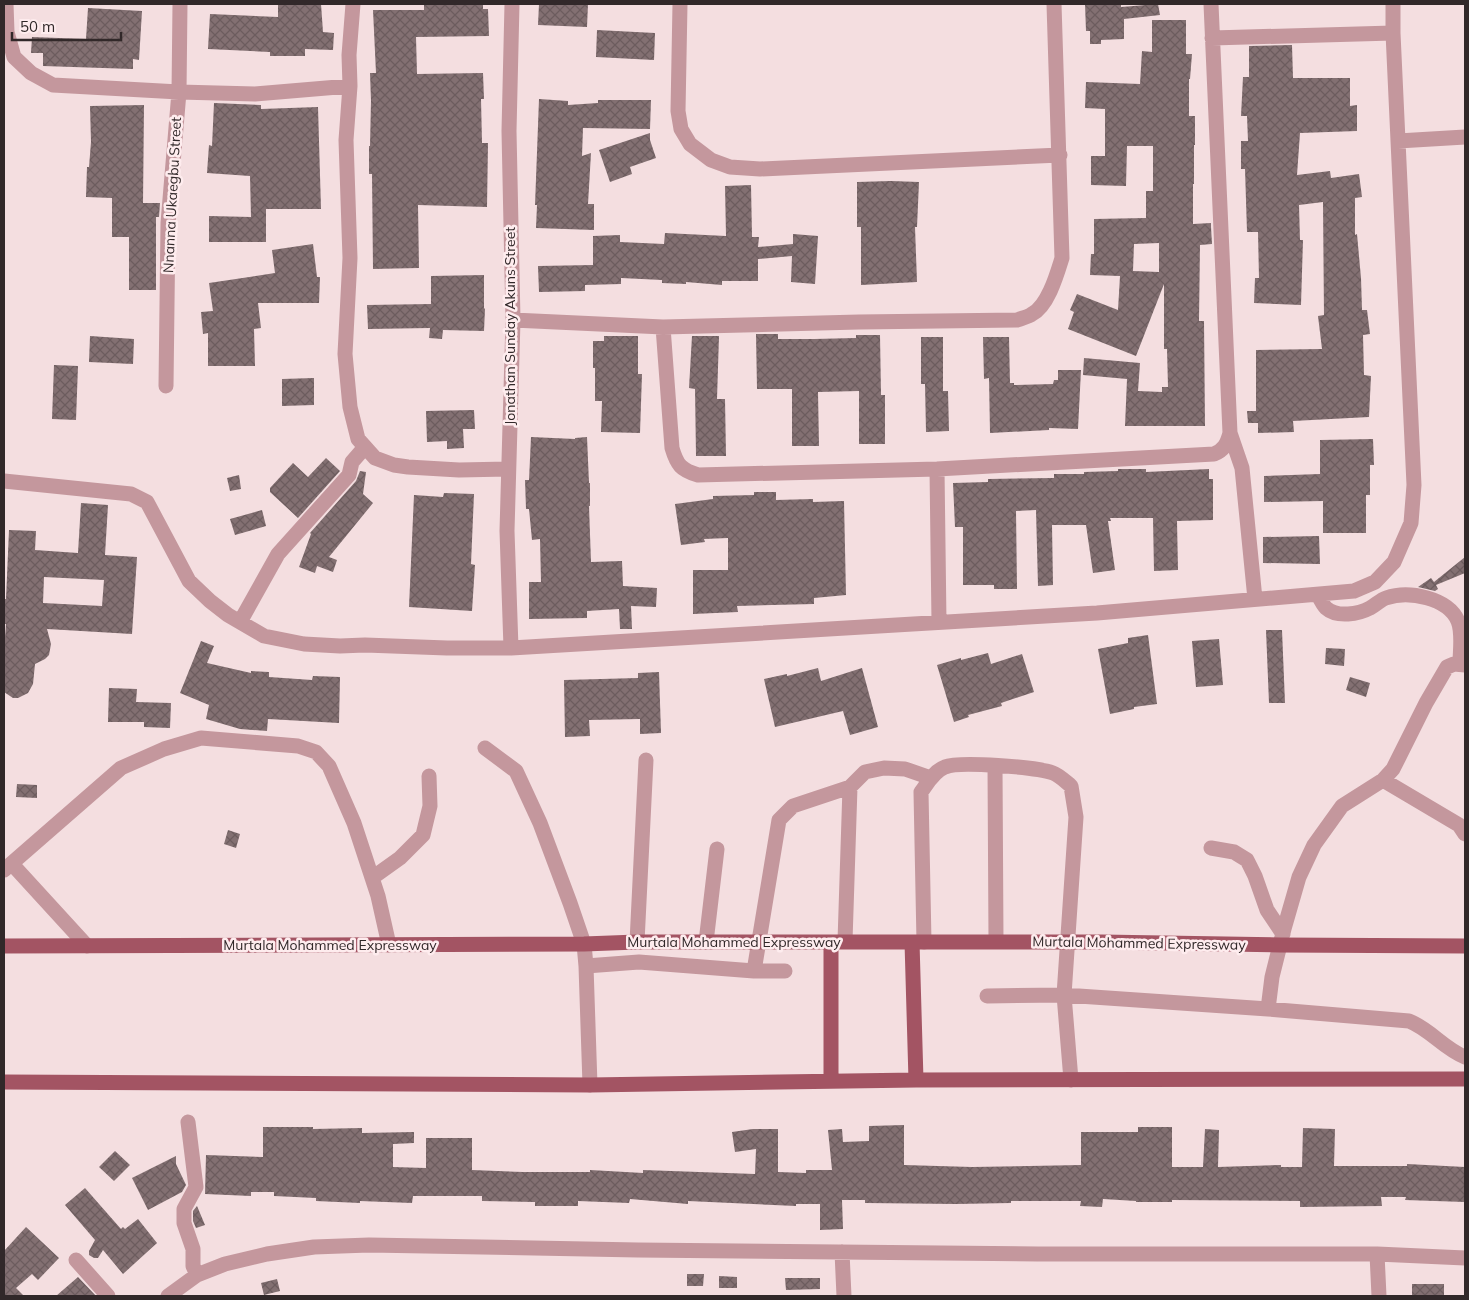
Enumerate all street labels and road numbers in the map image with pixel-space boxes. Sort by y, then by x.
street label: Nnanna Ukaegbu Street [159,116,185,273]
street label: Jonathan Sunday Akuns Street [501,227,519,425]
street label: Murtala Mohammed Expressway [1032,932,1246,954]
street label: Murtala Mohammed Expressway [627,933,841,951]
street label: Murtala Mohammed Expressway [223,936,437,954]

